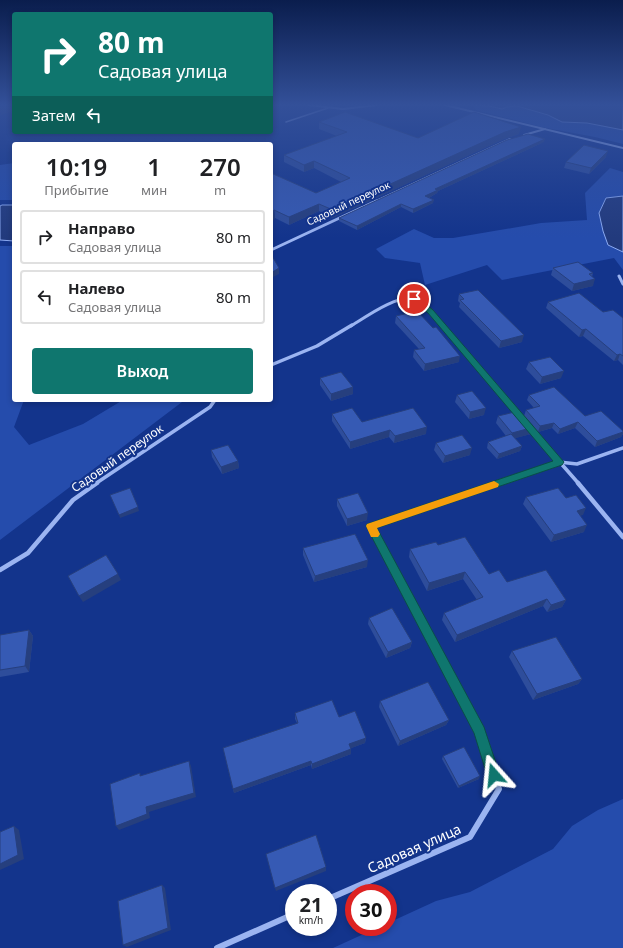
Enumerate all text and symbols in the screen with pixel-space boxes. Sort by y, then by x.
text: 80 m [98,23,165,61]
icon: right [32,28,84,80]
text: Садовая улица [98,59,227,83]
icon: left [83,104,105,126]
text: Затем [32,105,75,125]
text: 10:19 [46,150,107,183]
text: 1 [147,150,161,183]
text: 270 [199,150,241,183]
street label: Садовый переулок [304,177,393,228]
text: Прибытие [44,181,109,199]
text: мин [141,181,167,199]
text: m [214,181,226,199]
text: Направо [68,218,135,238]
icon: right [34,226,56,248]
text: 80 m [216,227,251,247]
text: Садовая улица [68,238,161,256]
text: Налево [68,278,125,298]
pin [397,282,431,316]
icon: left [34,286,56,308]
text: 80 m [216,287,251,307]
icon: arrive [403,288,425,310]
text: Садовая улица [68,298,161,316]
button: Выход [32,348,253,394]
street label: Садовый переулок [68,420,167,496]
position arrow [473,754,515,796]
street label: Садовая улица [364,819,464,877]
speed limit sign: 30 [345,884,397,936]
text: 21 [300,891,322,918]
text: km/h [299,913,323,927]

